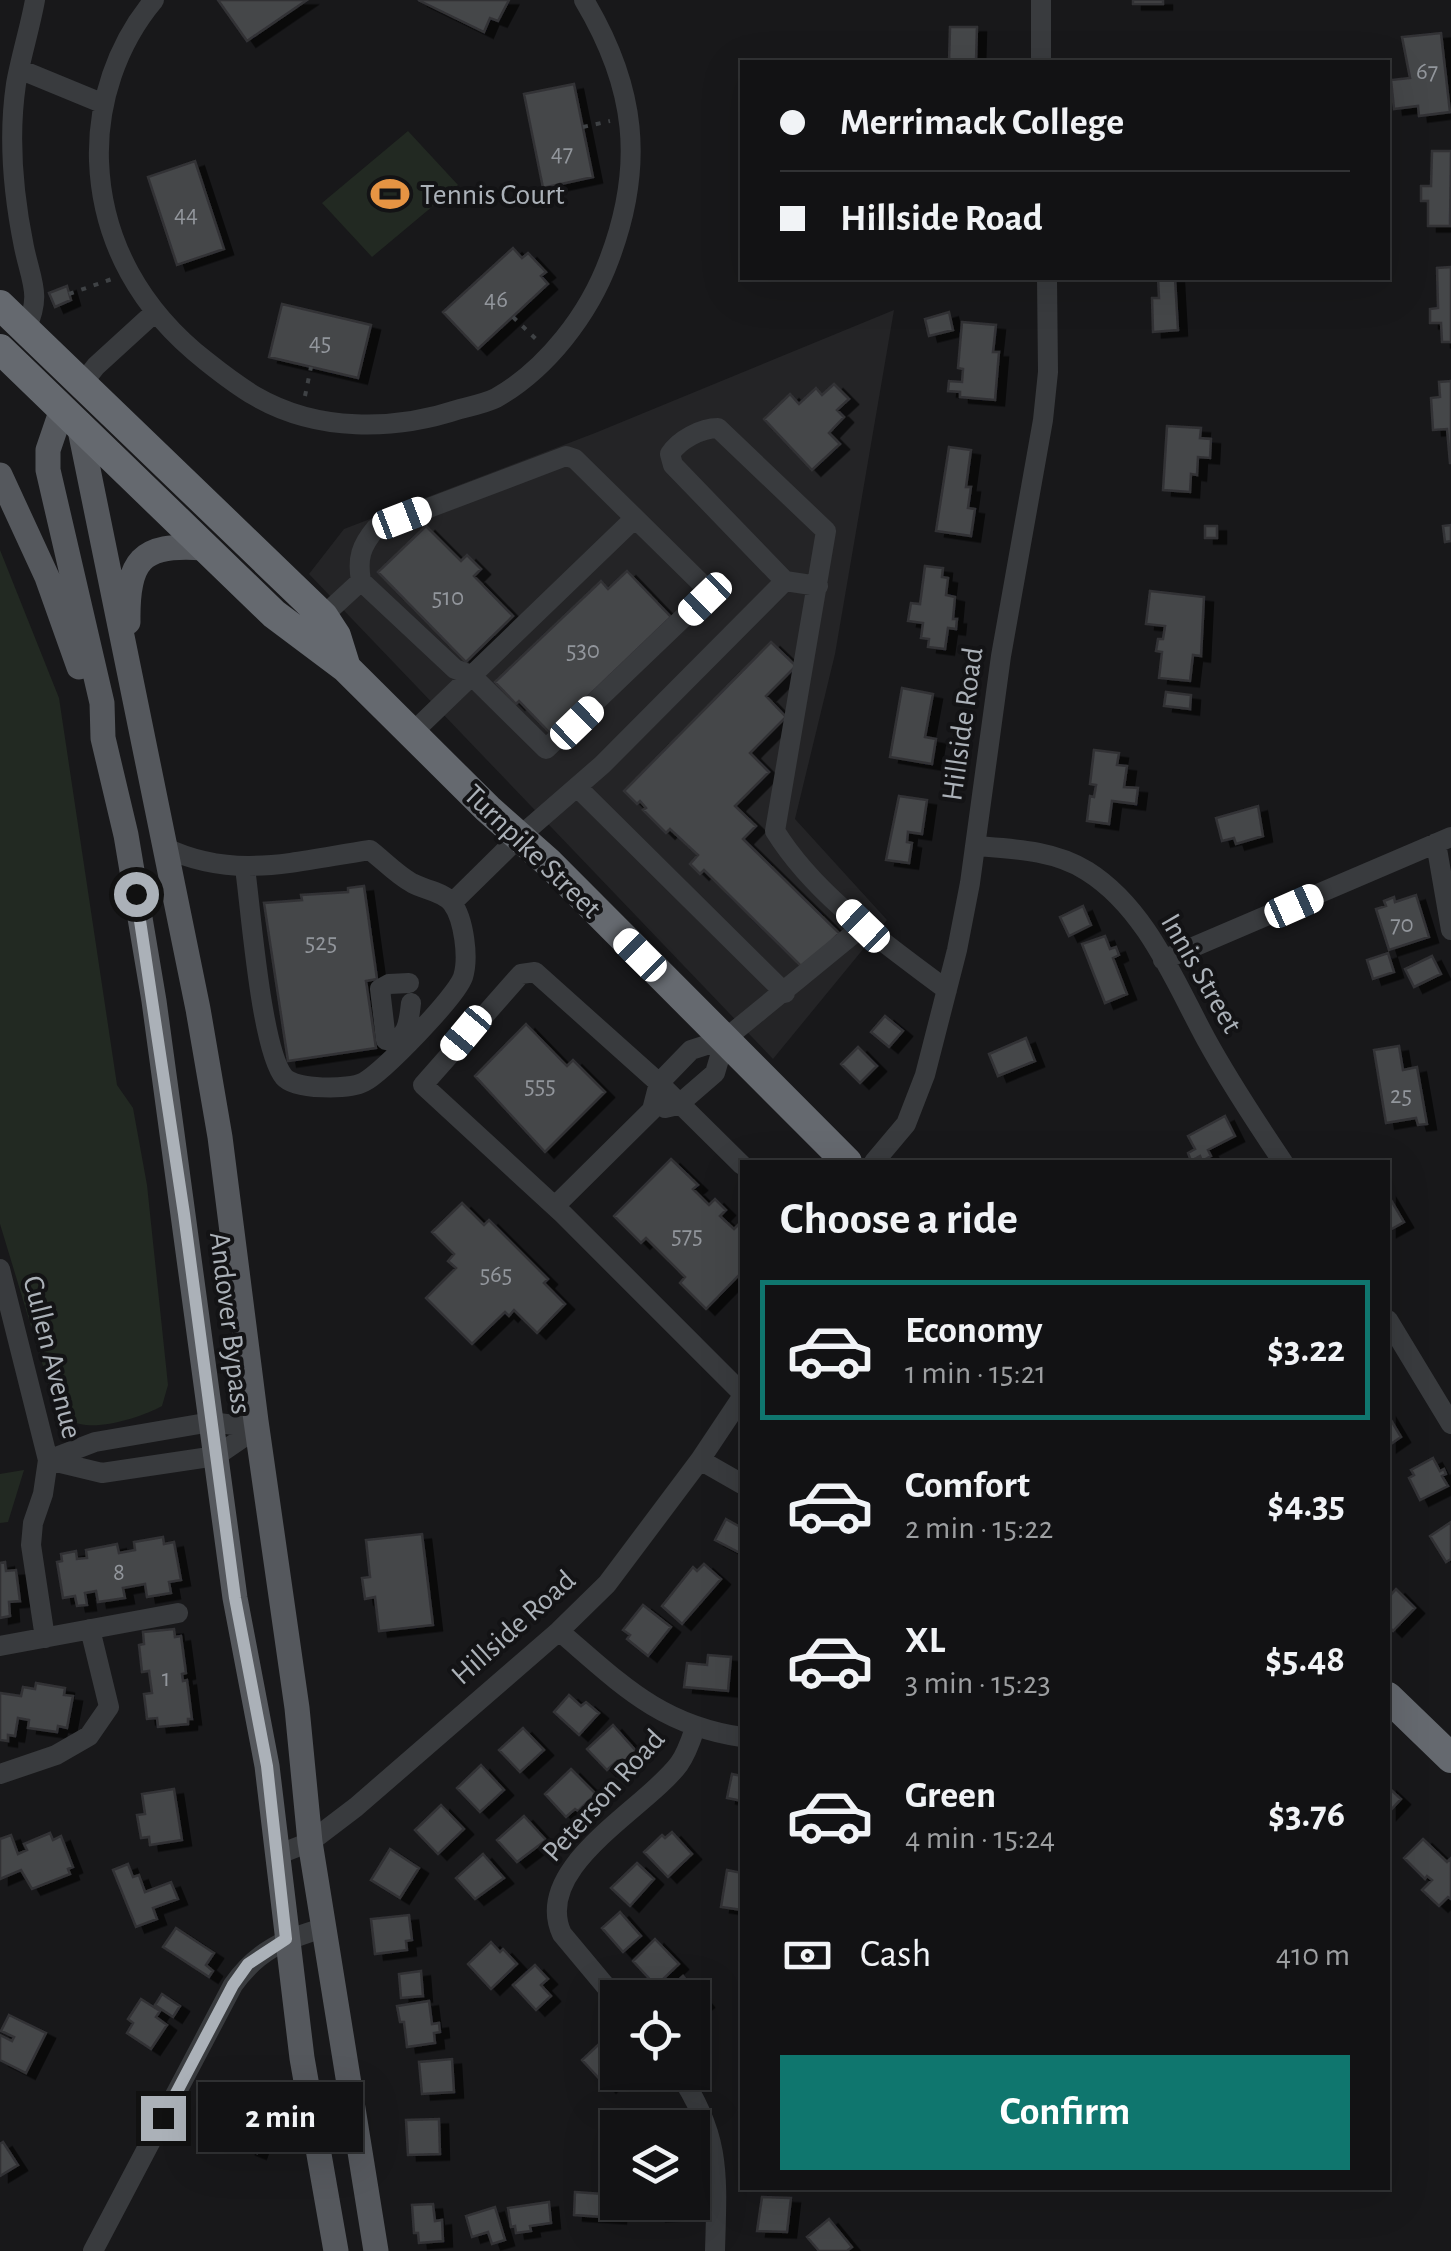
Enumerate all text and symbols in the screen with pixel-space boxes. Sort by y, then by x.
house number: 67 [1416,59,1438,84]
text: Merrimack College [840,104,1124,142]
house number: 47 [551,141,573,166]
sports icon: Tennis Court [369,173,411,215]
place label: Tennis Court [420,180,565,210]
text: Hillside Road [840,200,1043,238]
house number: 44 [174,202,198,227]
house number: 46 [484,287,508,312]
house number: 45 [309,330,331,355]
car [369,493,435,543]
car [673,567,737,631]
house number: 510 [432,585,464,610]
house number: 530 [566,638,600,663]
street label: Hillside Road [937,645,989,803]
car [545,691,609,755]
street label: Turnpike Street [458,779,607,925]
route start [114,872,159,917]
car [1260,880,1328,932]
car [831,894,895,958]
street label: Innis Street [1155,909,1247,1039]
house number: 70 [1390,912,1414,937]
car [608,923,672,987]
house number: 525 [305,930,337,955]
car [435,1000,497,1066]
house number: 555 [524,1073,556,1098]
house number: 25 [1390,1083,1412,1108]
text: Choose a ride [780,1197,1018,1242]
house number: 575 [671,1223,703,1248]
street label: Andover Bypass [204,1230,256,1416]
house number: 565 [480,1262,512,1287]
street label: Cullen Avenue [17,1273,87,1442]
icon: car [785,1305,875,1395]
text: Economy [905,1312,1043,1350]
text: $3.22 [1267,1331,1345,1369]
text: 1 min · 15:21 [905,1357,1046,1389]
icon: car [785,1460,875,1550]
text: Comfort [905,1467,1030,1505]
text: $4.35 [1267,1486,1345,1524]
text: 2 min · 15:22 [905,1512,1053,1544]
house number: 8 [113,1560,125,1585]
street label: Hillside Road [446,1565,581,1691]
icon: car [785,1615,875,1705]
text: XL [905,1622,945,1660]
text: $5.48 [1265,1641,1345,1679]
house number: 1 [162,1666,170,1691]
text: 3 min · 15:23 [905,1667,1051,1699]
street label: Peterson Road [537,1724,671,1868]
icon: car [785,1770,875,1860]
text: Green [905,1777,996,1815]
text: $3.76 [1268,1796,1345,1834]
text: 4 min · 15:24 [905,1822,1055,1854]
icon: cash [780,1928,835,1983]
text: Cash [860,1936,931,1974]
text: 410 m [1276,1939,1350,1971]
map controls [600,1980,710,2220]
button: locate [600,1980,710,2090]
button: Confirm [780,2055,1350,2170]
callout: 2 min [198,2083,363,2153]
route end [141,2096,186,2141]
text: 2 min [245,2101,316,2133]
button: layers [600,2110,710,2220]

